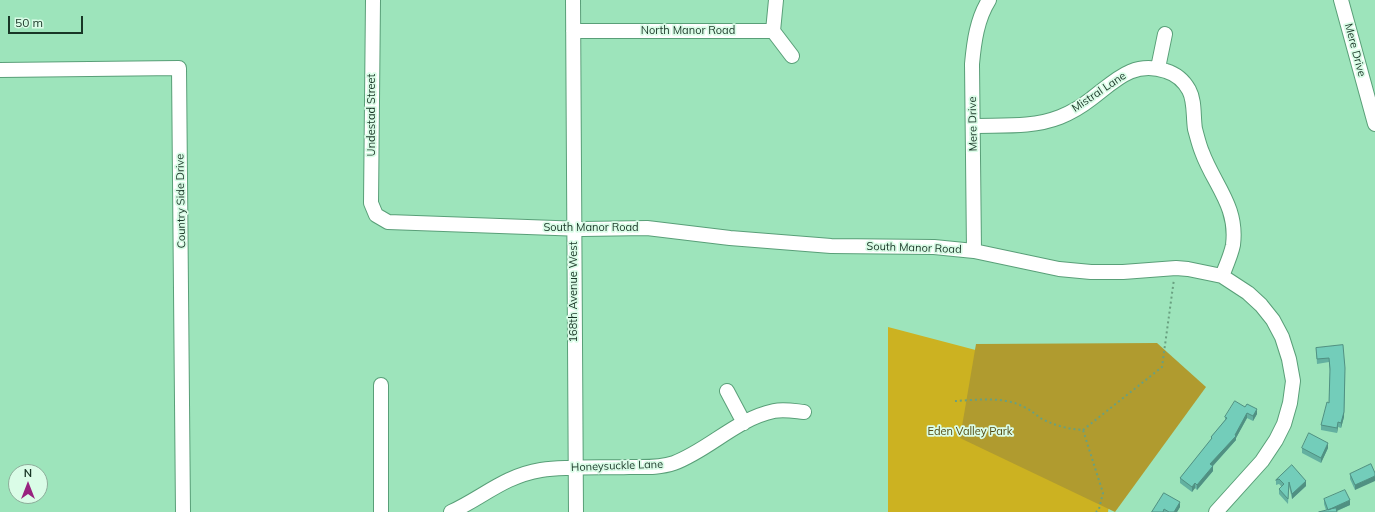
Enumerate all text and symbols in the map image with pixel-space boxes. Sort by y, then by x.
scale bar [10,8,85,34]
text: 50 m [15,15,43,30]
street label: Mere Drive [1342,22,1368,78]
street label: North Manor Road [641,24,735,38]
street label: Mistral Lane [1069,69,1129,115]
street label: Undestad Street [365,74,379,156]
street label: Mere Drive [966,97,980,151]
street label: Country Side Drive [174,154,188,248]
street label: South Manor Road [543,221,639,235]
street label: South Manor Road [866,240,962,256]
street label: 168th Avenue West [567,242,581,342]
park label: Eden Valley Park [928,425,1012,439]
street label: Honeysuckle Lane [571,458,663,474]
north arrow [8,464,48,504]
text: N [24,466,32,480]

